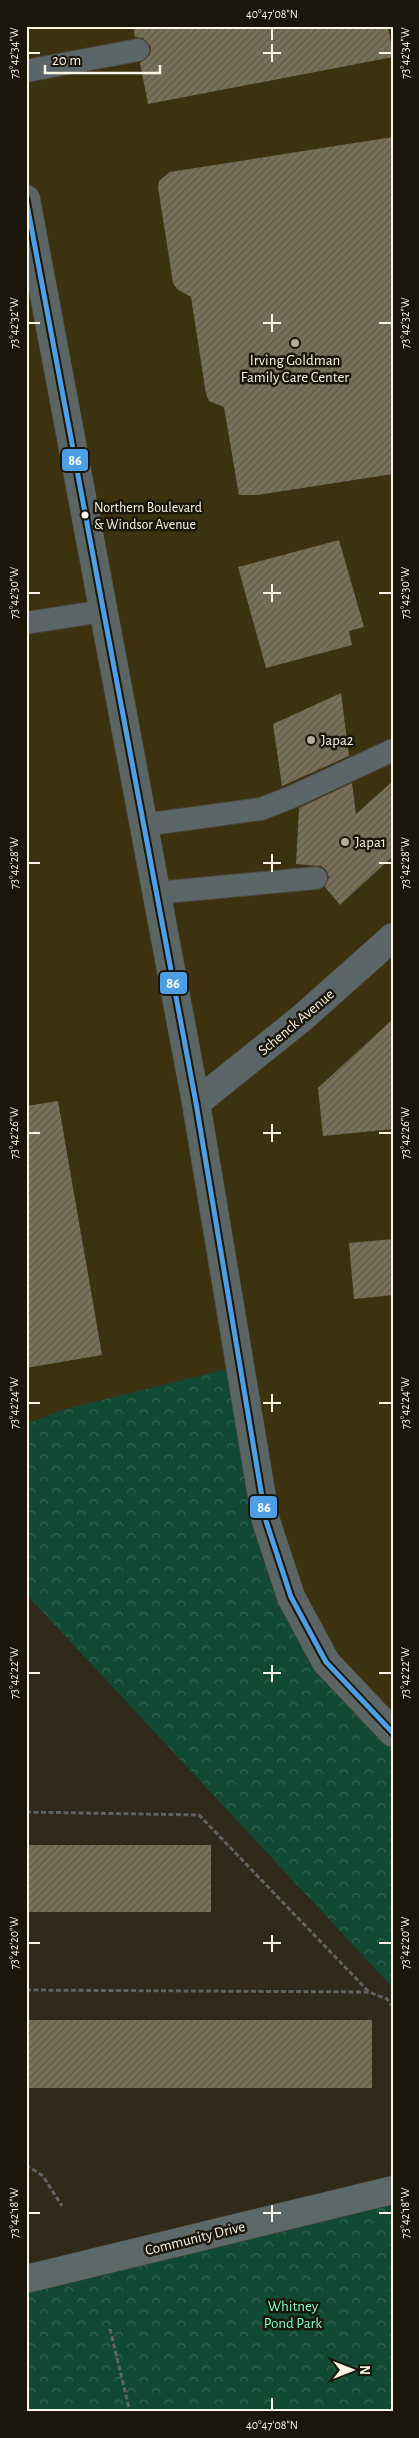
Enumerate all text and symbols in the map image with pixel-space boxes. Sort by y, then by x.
text: 40°47'08"N [246,8,298,20]
text: 73°42'34"W [8,27,20,79]
text: 73°42'34"W [399,27,411,79]
scale bar [45,42,160,74]
text: 20 m [52,53,81,68]
text: 73°42'32"W [8,297,20,349]
text: 73°42'32"W [399,297,411,349]
marker: Irving Goldman Family Care Center [289,337,301,349]
place label: Irving Goldman Family Care Center [241,353,349,385]
line badge: 86 [61,448,89,472]
text: 86 [68,454,82,468]
place label: Northern Boulevard & Windsor Avenue [94,501,202,532]
marker: Northern Boulevard & Windsor Avenue [80,510,90,520]
text: 73°42'30"W [8,567,20,619]
text: 73°42'30"W [399,567,411,619]
place label: Japa2 [321,733,354,748]
marker: Japa2 [305,734,317,746]
place label: Japa1 [355,835,386,850]
marker: Japa1 [339,836,351,848]
text: 73°42'28"W [8,837,20,889]
text: 73°42'28"W [399,837,411,889]
line badge: 86 [159,971,188,995]
text: 86 [166,977,180,991]
street label: Schenck Avenue [256,986,337,1058]
text: 73°42'26"W [8,1107,20,1159]
text: 73°42'26"W [399,1107,411,1159]
text: 73°42'24"W [8,1377,20,1429]
text: 73°42'24"W [399,1377,411,1429]
line badge: 86 [249,1495,278,1519]
text: 86 [257,1501,271,1515]
text: 73°42'22"W [8,1647,20,1699]
text: 73°42'22"W [399,1647,411,1699]
text: 73°42'20"W [8,1916,20,1969]
text: 73°42'20"W [399,1916,411,1969]
text: 73°42'18"W [8,2187,20,2238]
text: 73°42'18"W [399,2187,411,2238]
street label: Community Drive [144,2219,247,2258]
park label: Whitney Pond Park [264,2299,322,2331]
north arrow [326,2346,376,2396]
text: N [357,2365,371,2375]
text: 40°47'08"N [246,2419,298,2431]

